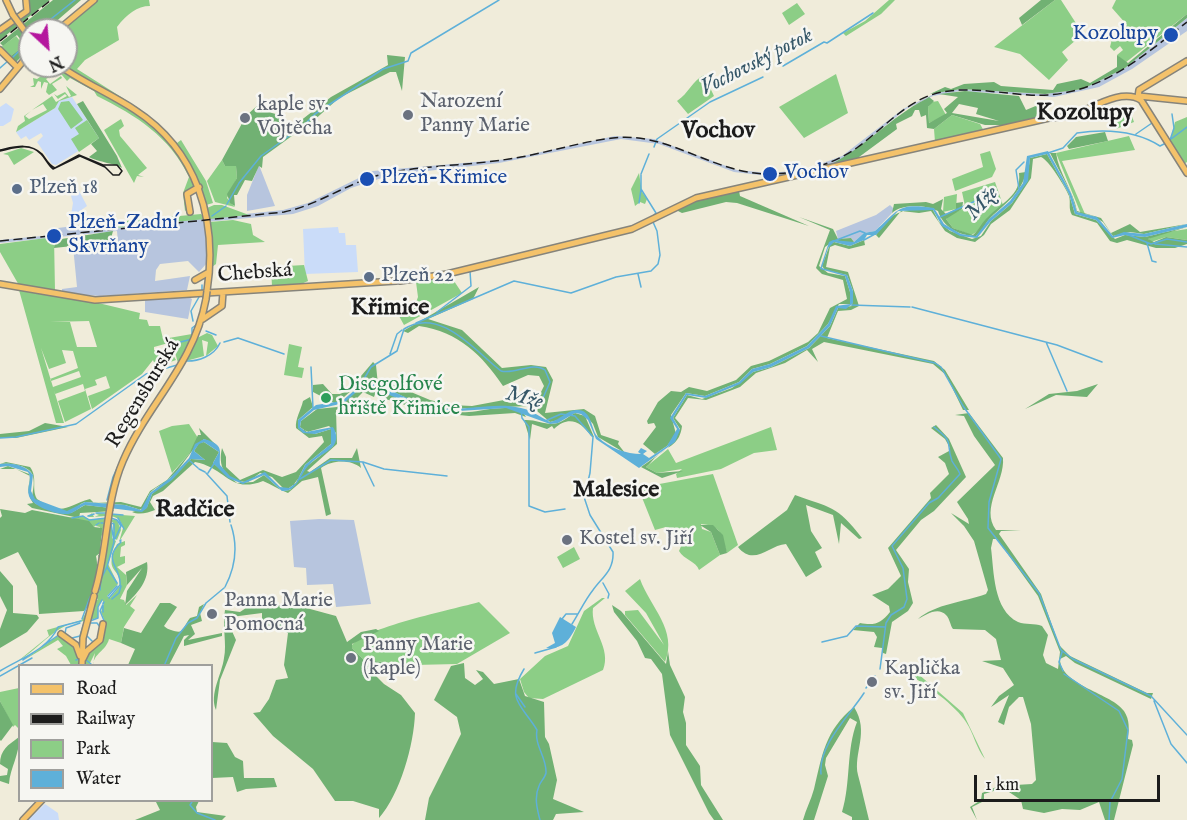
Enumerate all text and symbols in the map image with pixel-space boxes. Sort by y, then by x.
north arrow [18,18,78,78]
place label: Kozolupy [1073,22,1158,48]
water label: Vochovský potok [696,23,818,103]
marker: Kozolupy [1162,26,1180,44]
text: N [44,50,66,74]
place label: Narození Panny Marie [420,90,530,140]
place label: kaple sv. Vojtěcha [257,93,332,143]
district label: Kozolupy [1036,100,1134,128]
marker: Narození Panny Marie [401,108,415,122]
marker: kaple sv. Vojtěcha [238,111,252,125]
district label: Vochov [681,118,755,146]
place label: Vochov [784,161,848,187]
marker: Vochov [761,165,779,183]
place label: Plzeň-Křimice [380,166,507,192]
marker: Plzeň-Křimice [358,170,376,188]
place label: Plzeň 18 [29,176,98,202]
water label: Mže [961,181,1005,227]
marker: Plzeň 18 [10,182,24,196]
place label: Plzeň-Zadní Skvrňany [68,211,178,261]
marker: Plzeň-Zadní Skvrňany [45,227,63,245]
street label: Chebská [217,259,293,289]
place label: Plzeň 22 [381,264,454,290]
marker: Plzeň 22 [362,270,376,284]
district label: Křimice [351,295,429,323]
street label: Regensburská [102,335,186,453]
place label: Discgolfové hřiště Křimice [338,373,460,423]
water label: Mže [503,382,545,416]
marker: Discgolfové hřiště Křimice [319,391,333,405]
district label: Malesice [573,477,659,505]
district label: Radčice [155,497,235,525]
place label: Kostel sv. Jiří [579,527,693,553]
marker: Kostel sv. Jiří [560,533,574,547]
place label: Panna Marie Pomocná [224,589,333,639]
marker: Panna Marie Pomocná [205,607,219,621]
place label: Panny Marie (kaple) [363,633,473,683]
marker: Panny Marie (kaple) [344,651,358,665]
place label: Kaplička sv. Jiří [884,657,960,707]
legend [18,664,213,802]
marker: Kaplička sv. Jiří [865,675,879,689]
text: Road [76,678,117,701]
text: Railway [76,708,135,731]
text: Park [76,738,110,761]
scale bar [977,763,1163,801]
text: Water [76,768,121,791]
text: 1 km [985,774,1019,797]

